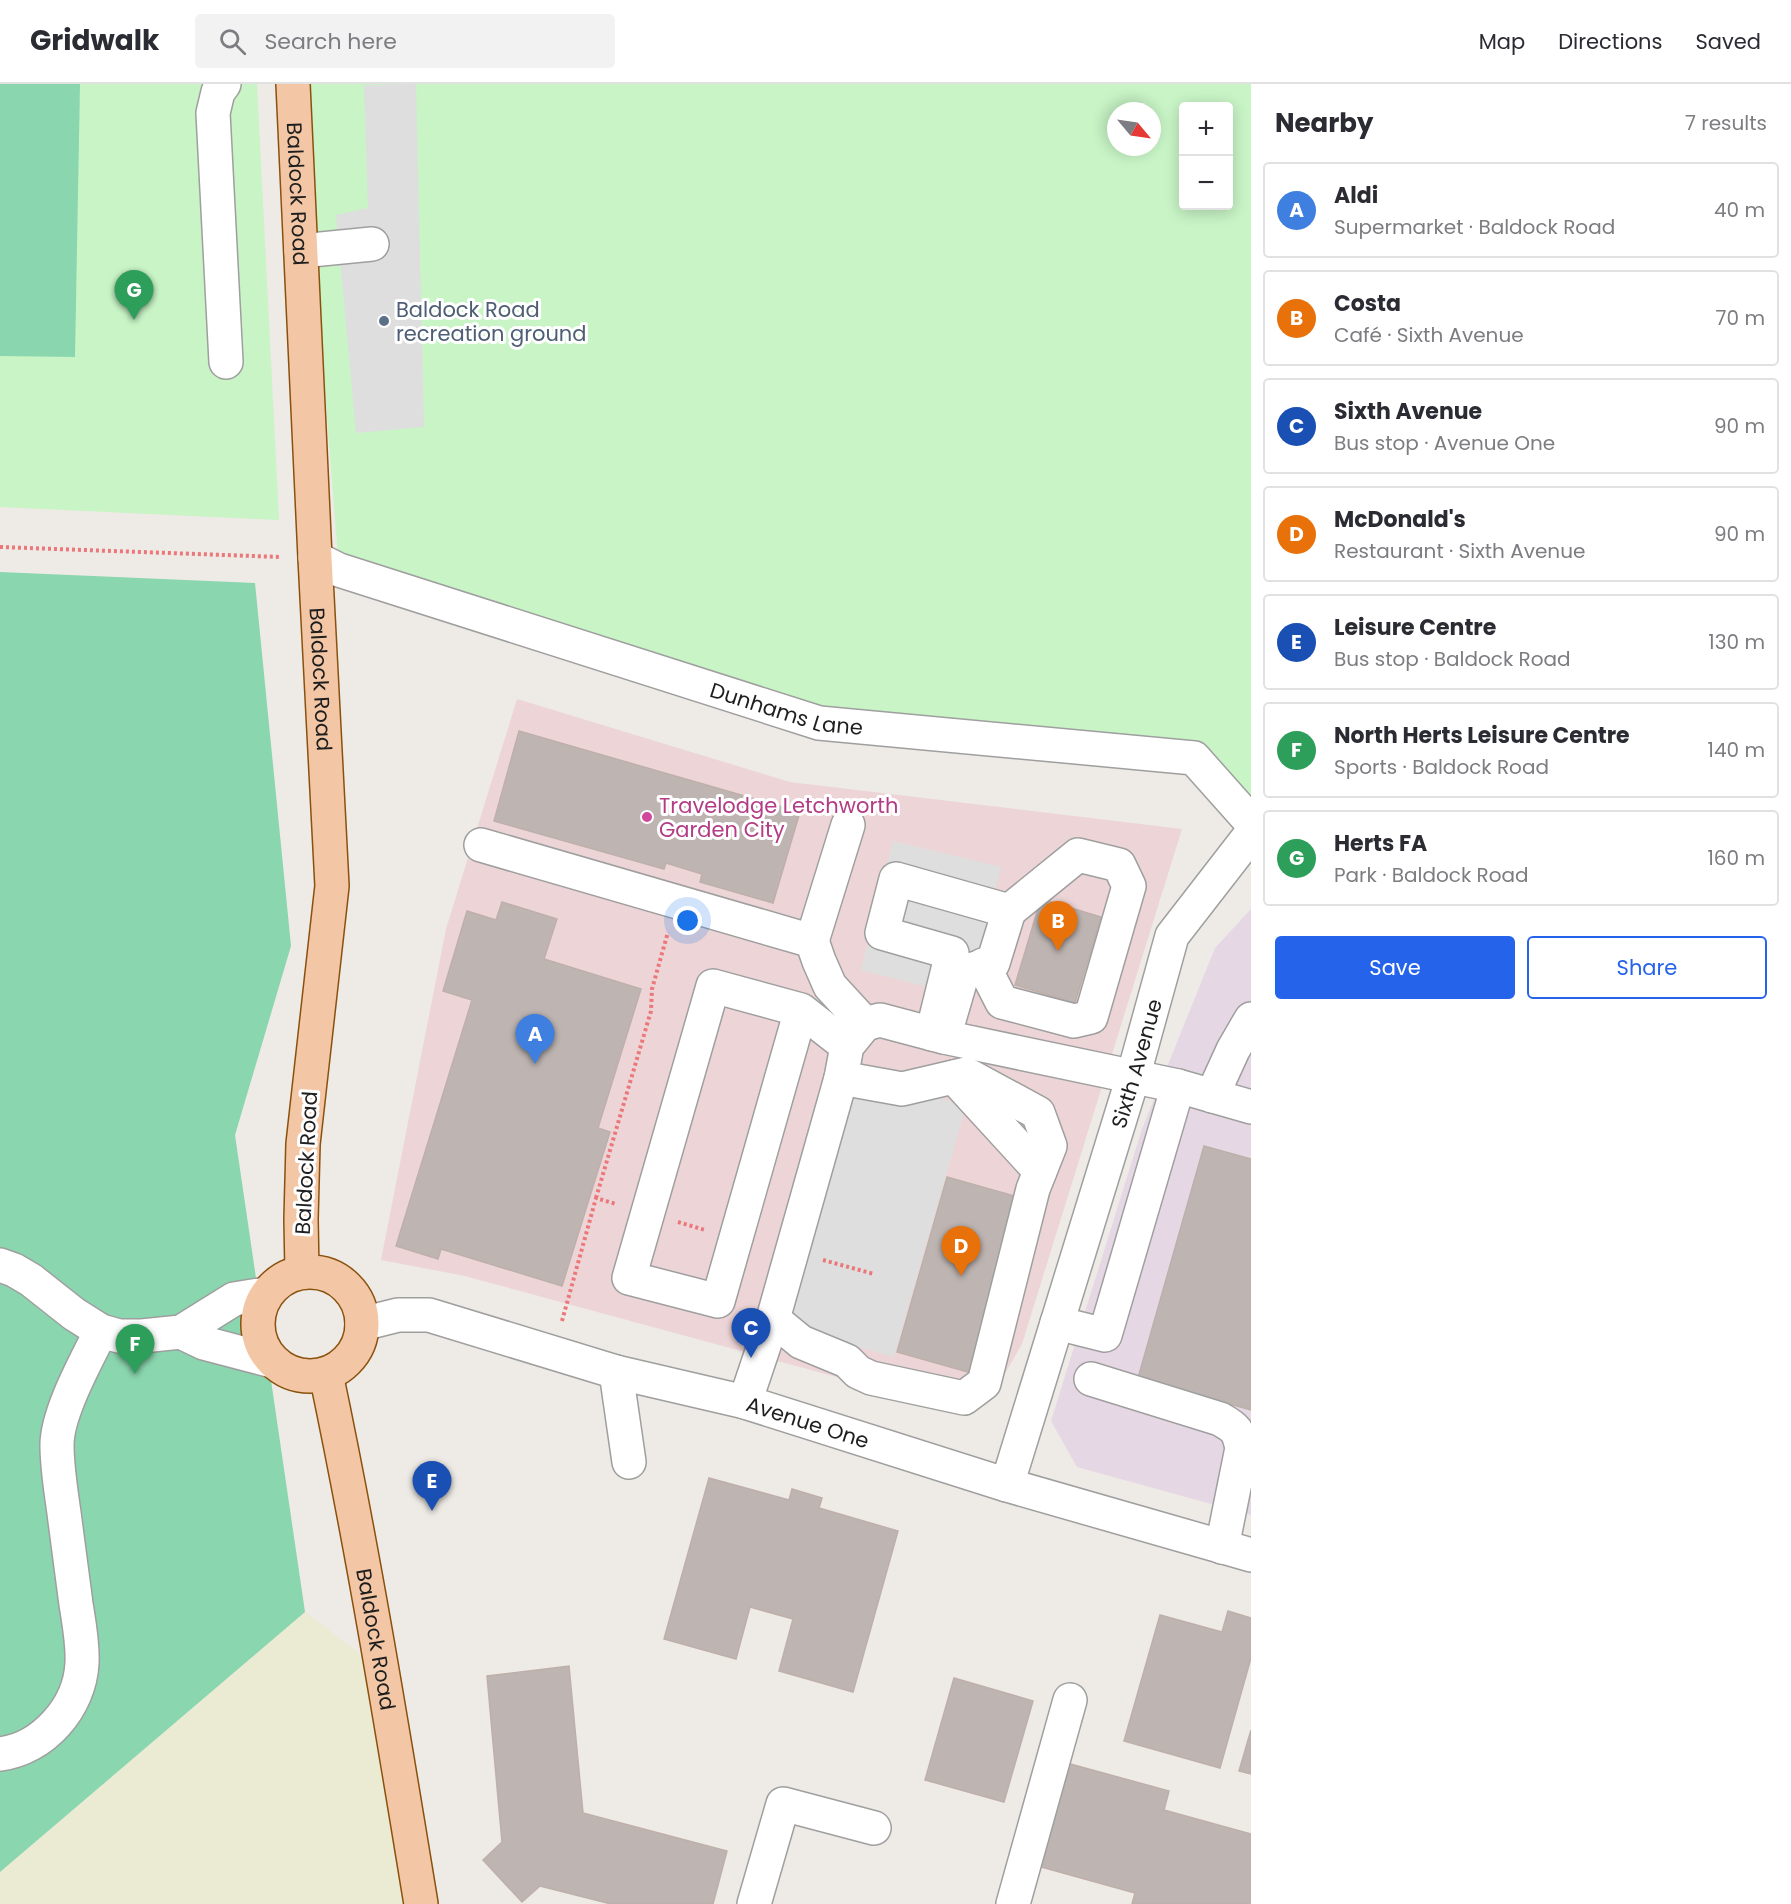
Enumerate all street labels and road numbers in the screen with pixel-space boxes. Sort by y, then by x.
street label: Baldock Road [280,121,316,266]
street label: Baldock Road [303,607,339,752]
street label: Dunhams Lane [707,675,864,742]
street label: Sixth Avenue [1104,995,1168,1132]
street label: Baldock Road [288,1091,324,1235]
street label: Avenue One [743,1389,873,1455]
street label: Baldock Road [350,1566,403,1712]

